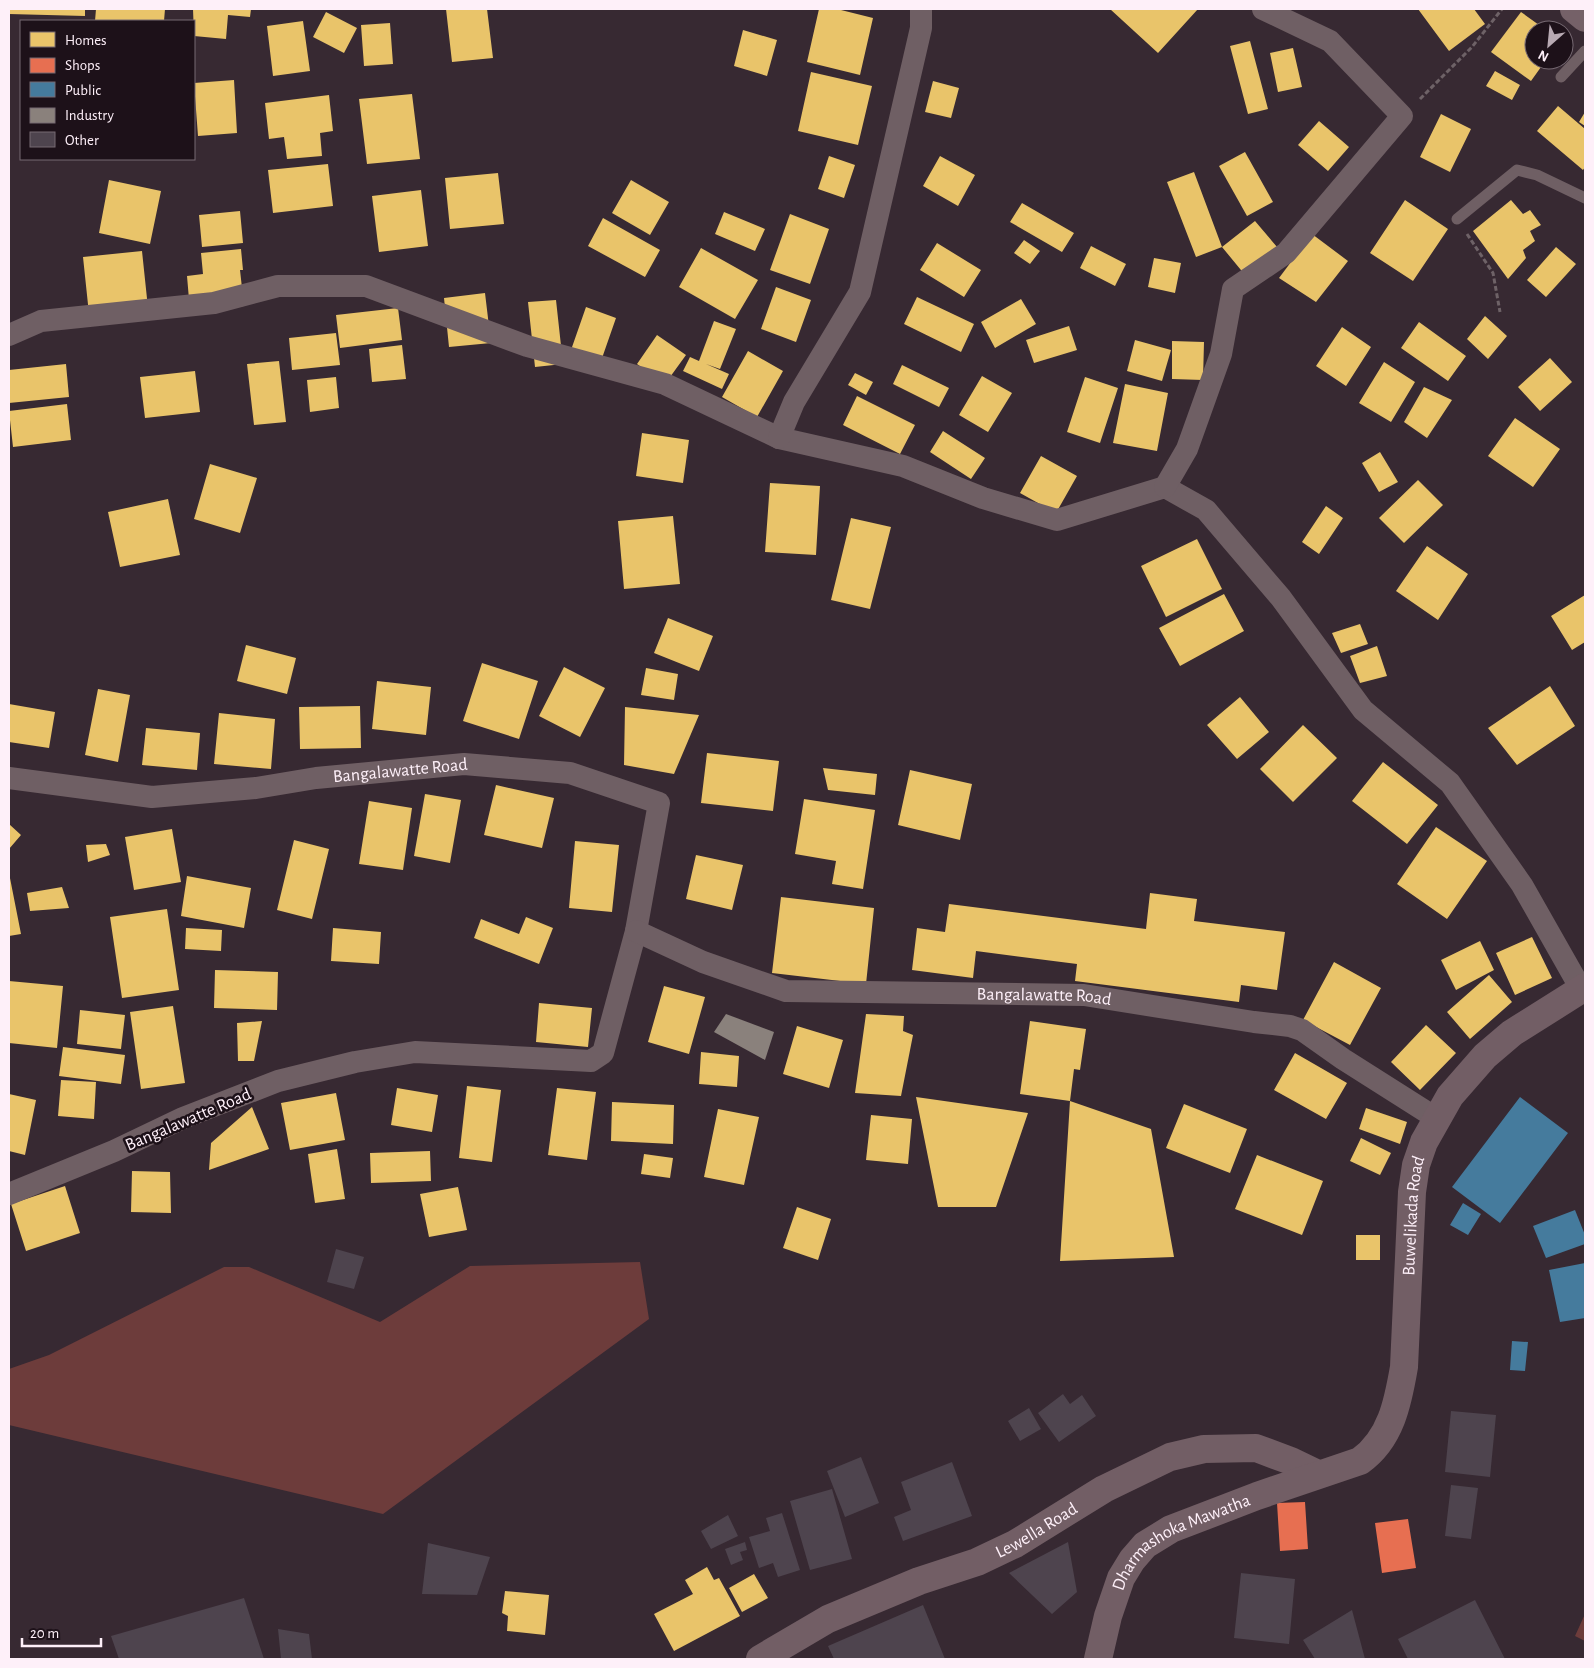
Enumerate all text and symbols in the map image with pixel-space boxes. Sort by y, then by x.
legend [20,20,195,160]
north arrow [1524,20,1574,70]
text: Homes [65,33,107,48]
text: N [1536,47,1551,64]
text: Shops [65,58,100,73]
text: Public [65,83,101,98]
text: Industry [65,108,114,123]
text: Other [65,133,99,148]
street label: Bangalawatte Road [332,756,468,786]
street label: Bangalawatte Road [977,986,1113,1009]
street label: Bangalawatte Road [123,1085,254,1155]
street label: Buwelikada Road [1400,1154,1428,1276]
street label: Dharmashoka Mawatha [1110,1491,1253,1593]
street label: Lewella Road [993,1500,1081,1562]
scale bar [22,1616,101,1648]
text: 20 m [30,1626,59,1641]

